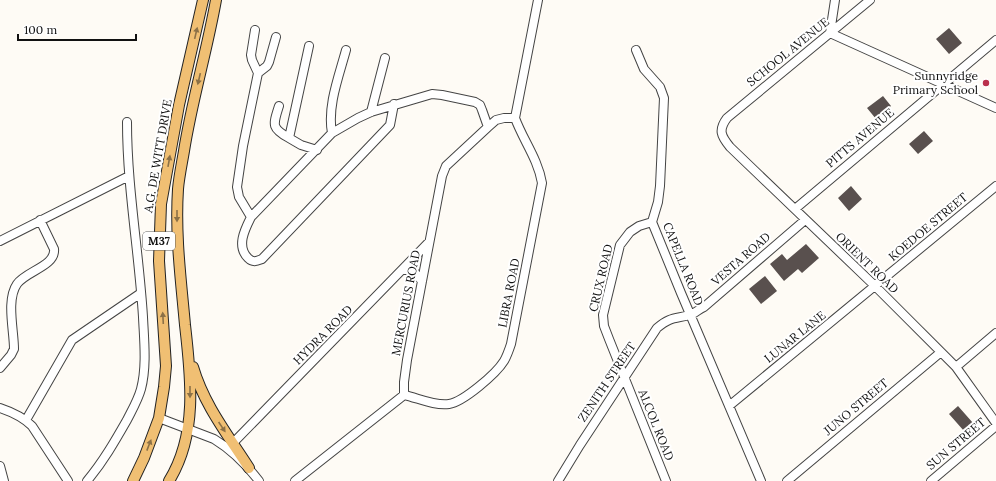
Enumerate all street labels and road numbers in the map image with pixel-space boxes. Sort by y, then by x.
street label: SCHOOL AVENUE [744,14,832,89]
street label: A.G. DE WITT DRIVE [140,98,175,215]
street label: PITTS AVENUE [822,105,897,171]
street label: KOEDOE STREET [885,189,970,264]
street label: CAPELLA ROAD [660,220,707,308]
street label: VESTA ROAD [707,229,773,289]
street label: ORIENT ROAD [833,229,902,296]
road number: M37 [143,232,175,250]
street label: CRUX ROAD [585,242,616,313]
street label: MERCURIUS ROAD [388,249,423,357]
street label: LIBRA ROAD [494,257,523,329]
street label: HYDRA ROAD [290,302,356,368]
street label: LUNAR LANE [761,307,828,366]
street label: ZENITH STREET [574,339,639,424]
street label: JUNO STREET [819,375,891,439]
street label: ALCOL ROAD [635,386,678,463]
street label: SUN STREET [923,414,989,473]

